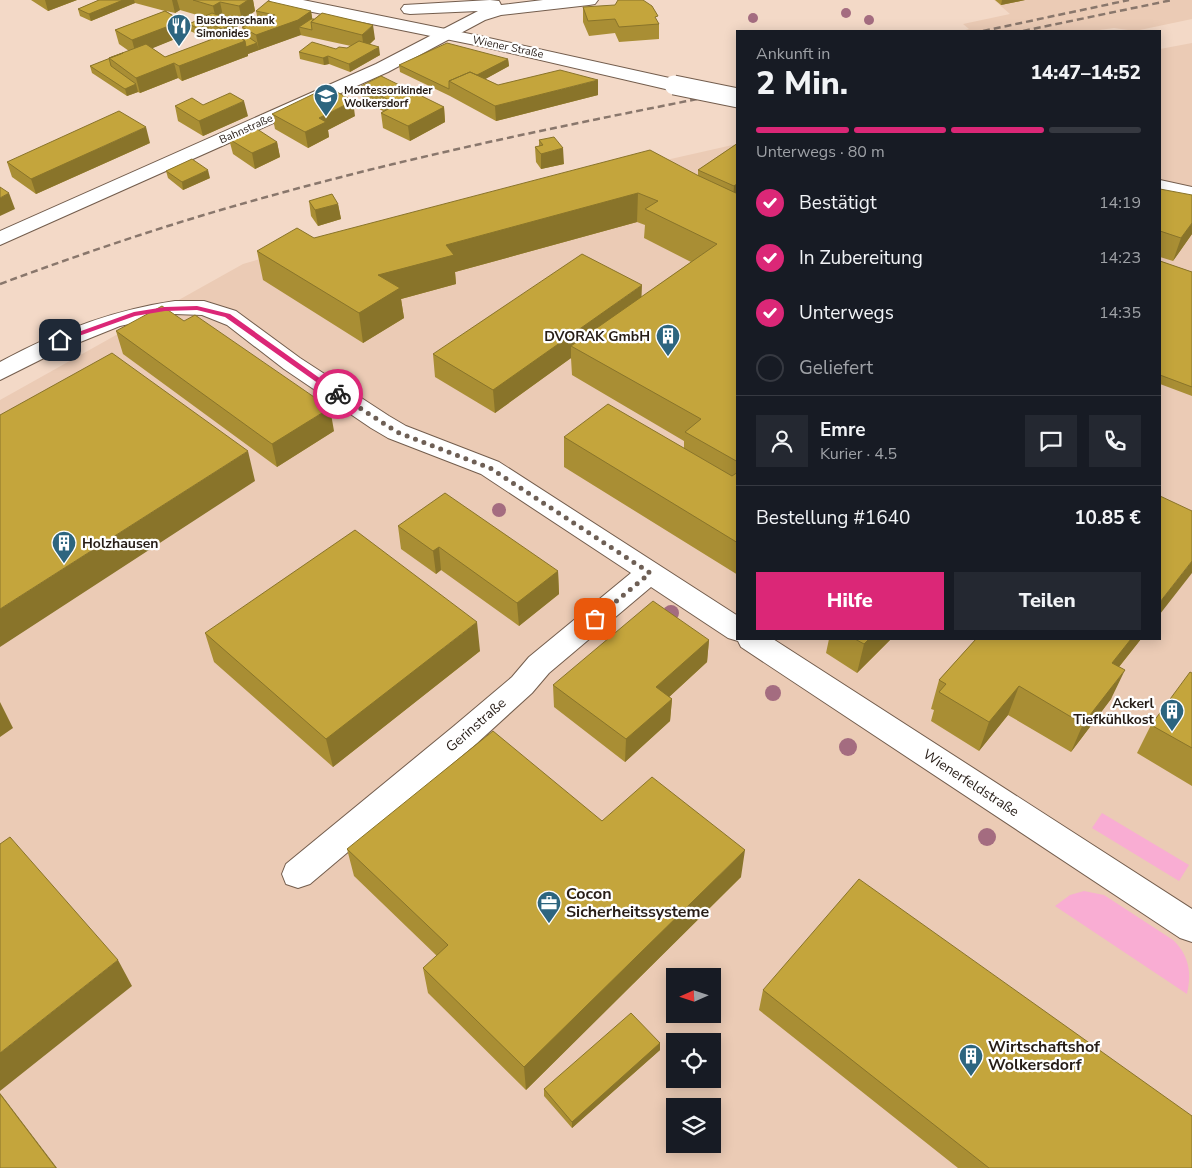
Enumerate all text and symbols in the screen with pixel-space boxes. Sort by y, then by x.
restaurant icon: Buschenschank Simonides [166,13,192,47]
place label: Buschenschank Simonides [196,13,276,41]
street label: Wiener Straße [471,32,545,62]
text: Ankunft in [756,43,830,65]
text: 14:47–14:52 [1030,60,1141,86]
text: 2 Min. [756,62,848,105]
school or university icon: Montessorikinder Wolkersdorf [313,83,339,117]
place label: Montessorikinder Wolkersdorf [344,83,433,111]
street label: Bahnstraße [217,110,275,147]
text: Unterwegs · 80 m [756,141,885,163]
icon: check [756,189,784,217]
text: Bestätigt [799,190,877,216]
text: 14:19 [1099,192,1141,214]
icon: check [756,244,784,272]
text: In Zubereitung [799,245,923,271]
text: 14:23 [1099,247,1141,269]
icon: check [756,299,784,327]
text: Unterwegs [799,300,894,326]
text: 14:35 [1099,302,1141,324]
pin [39,319,81,361]
building icon: DVORAK GmbH [655,323,681,357]
icon: home [46,326,74,354]
place label: DVORAK GmbH [544,327,650,346]
text: Geliefert [799,355,873,381]
courier [313,369,363,419]
icon: bike [324,380,352,408]
button: person [756,415,808,467]
button: chat [1025,415,1077,467]
button: phone [1089,415,1141,467]
text: Emre [820,417,866,443]
text: Kurier · 4.5 [820,443,897,465]
text: Bestellung #1640 [756,505,910,531]
text: 10.85 € [1074,505,1141,531]
building icon: Holzhausen [51,530,77,564]
place label: Holzhausen [82,534,159,553]
button: Hilfe [756,572,944,630]
button: Teilen [954,572,1141,630]
pin [574,598,616,640]
icon: bag [581,605,609,633]
street label: Gerinstraße [442,694,510,756]
place label: Ackerl Tiefkühlkost [1073,694,1155,729]
building icon: Ackerl Tiefkühlkost [1159,698,1185,732]
street label: Wienerfeldstraße [919,745,1023,821]
place label: Cocon Sicherheitssysteme [566,883,709,923]
office icon: Cocon Sicherheitssysteme [536,890,562,924]
north arrow [666,968,721,1022]
map controls [666,968,721,1153]
button: locate [666,1033,721,1088]
place label: Wirtschaftshof Wolkersdorf [988,1036,1101,1076]
building icon: Wirtschaftshof Wolkersdorf [958,1043,984,1077]
button: layers [666,1098,721,1153]

